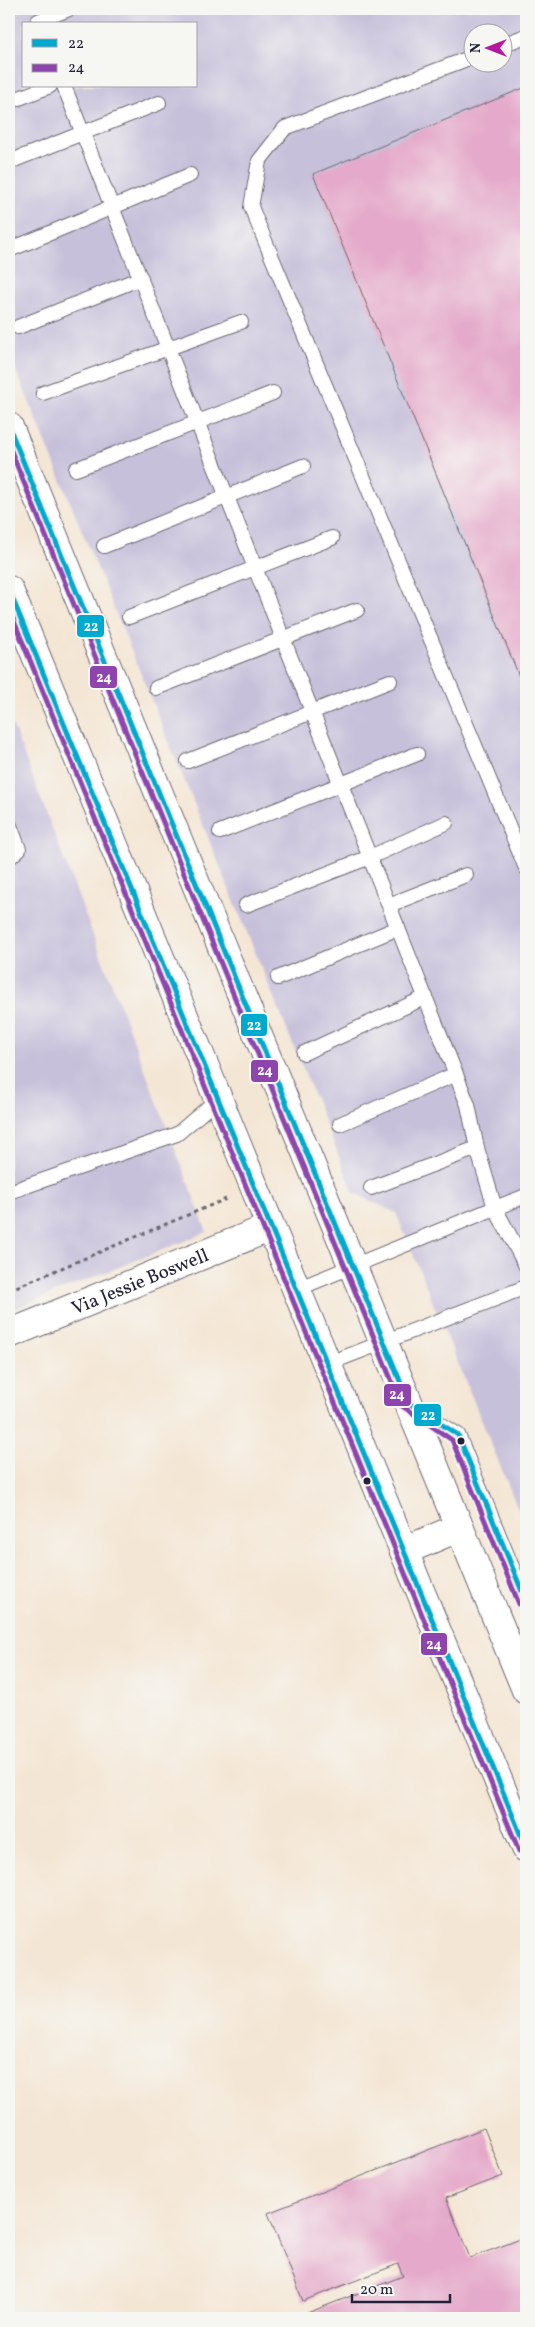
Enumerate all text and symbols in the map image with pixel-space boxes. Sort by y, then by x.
legend [22,22,198,88]
north arrow [462,22,512,72]
text: 22 [68,34,84,55]
text: N [467,43,486,53]
text: 24 [68,58,85,79]
line badge: 22 [76,614,105,638]
text: 22 [84,618,98,637]
line badge: 24 [89,665,118,689]
text: 24 [96,669,112,688]
line badge: 22 [240,1013,268,1037]
text: 22 [247,1017,261,1036]
line badge: 24 [250,1059,279,1083]
text: 24 [257,1062,273,1081]
street label: Via Jessie Boswell [68,1243,213,1322]
line badge: 24 [383,1383,412,1407]
text: 24 [389,1386,405,1405]
line badge: 22 [413,1403,442,1427]
text: 22 [421,1407,435,1426]
unlabelled marker [456,1436,466,1446]
unlabelled marker [362,1476,372,1486]
line badge: 24 [420,1632,448,1656]
text: 24 [426,1636,442,1655]
scale bar [352,2272,450,2304]
text: 20 m [360,2280,393,2301]

